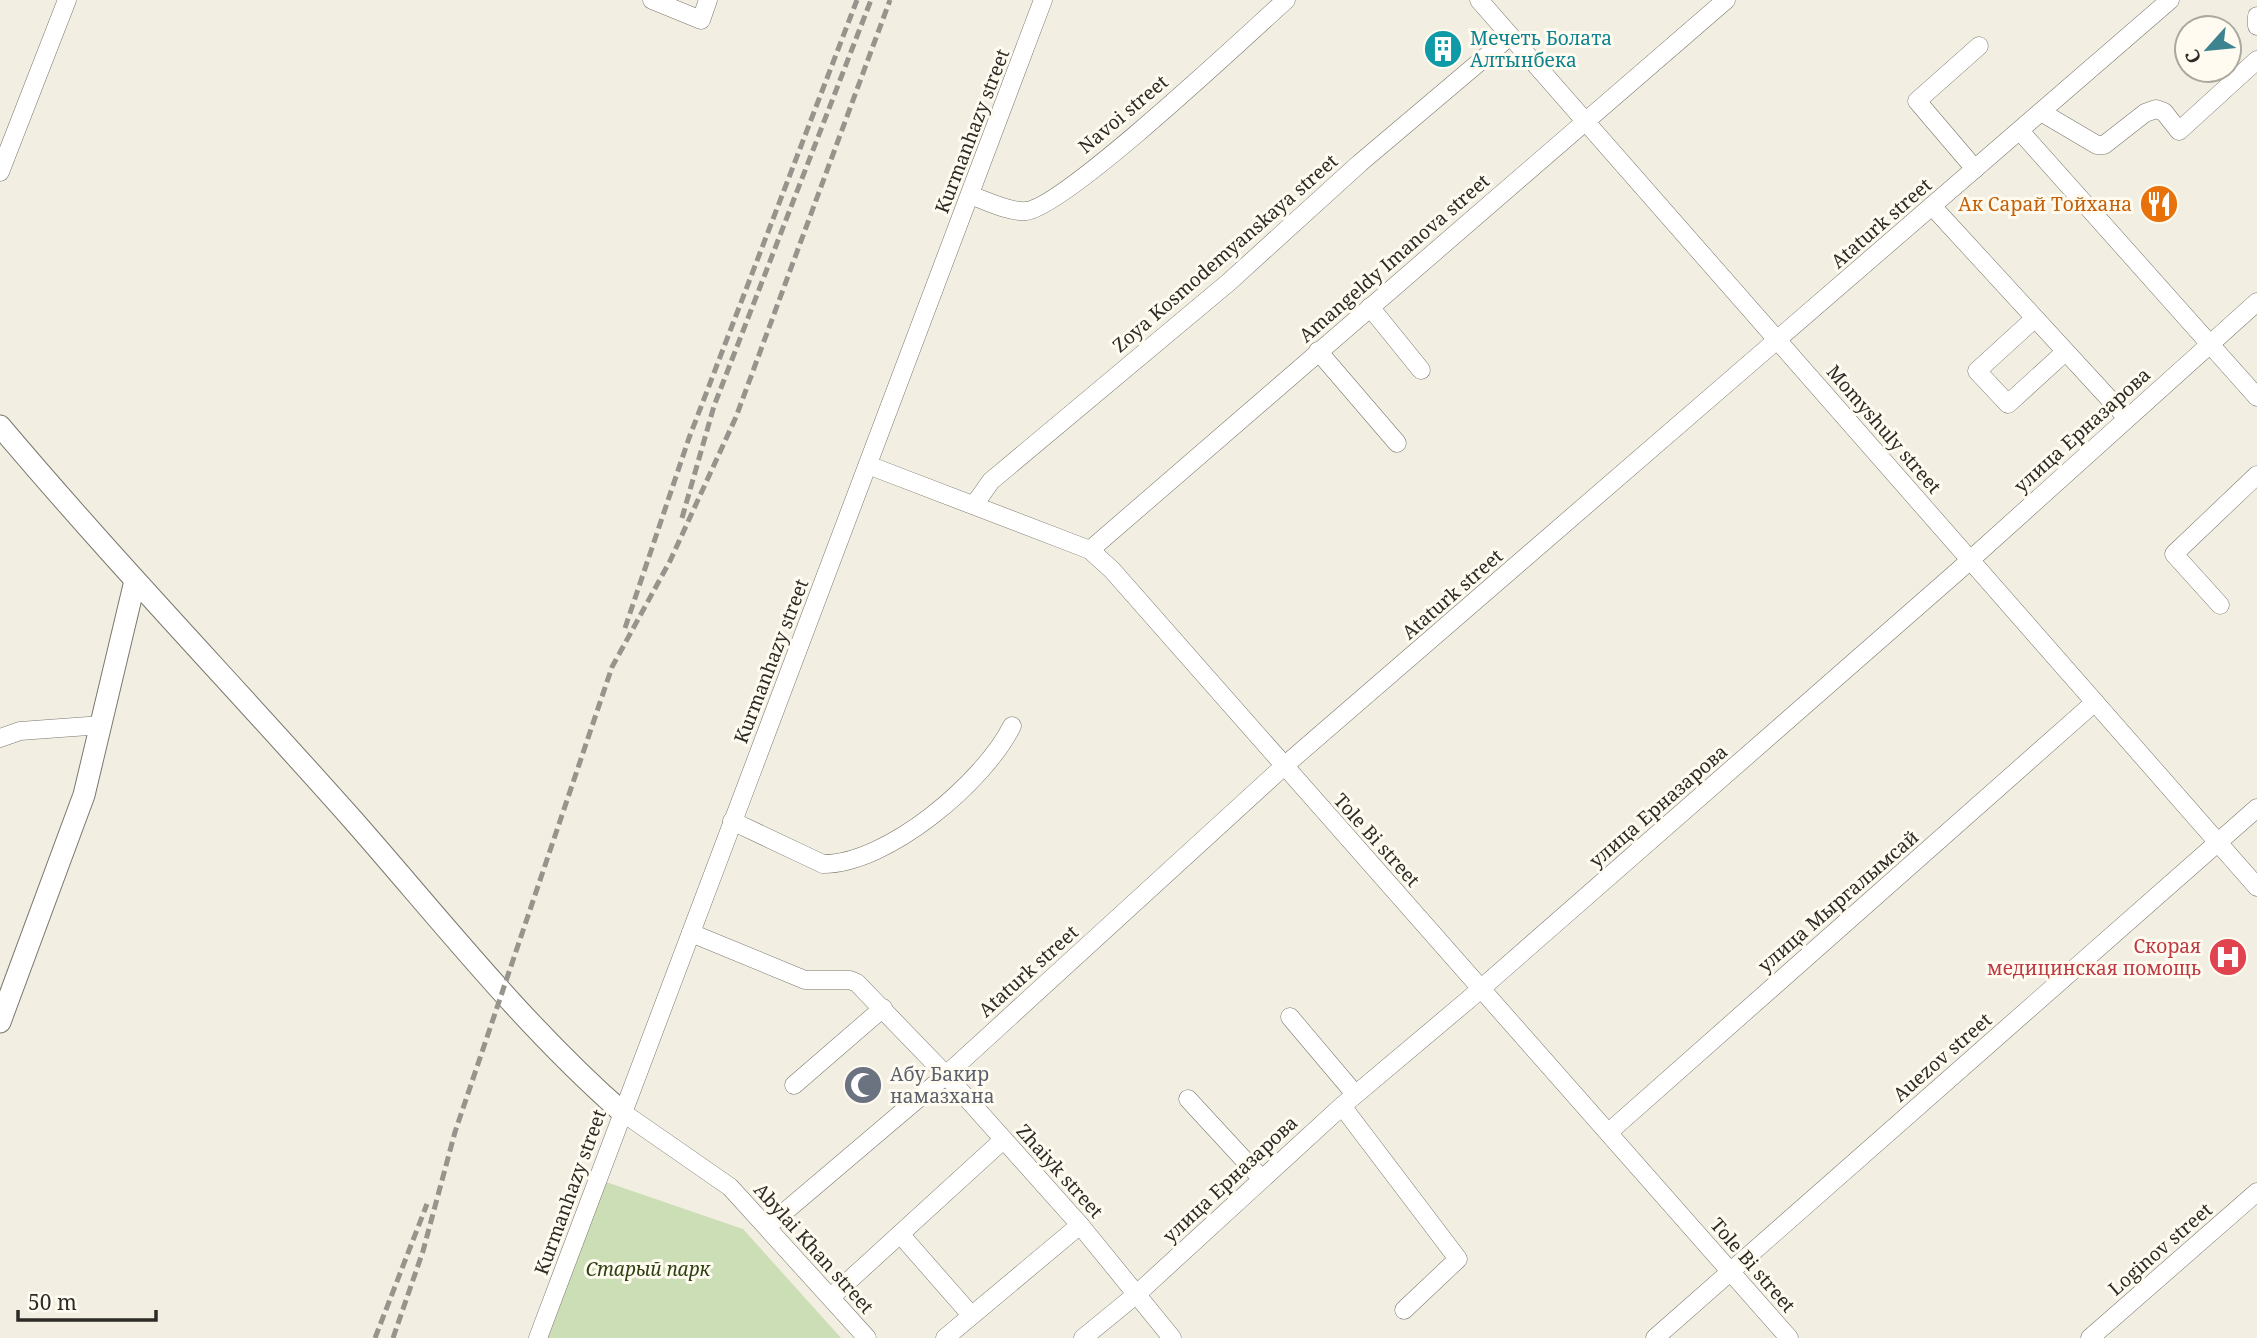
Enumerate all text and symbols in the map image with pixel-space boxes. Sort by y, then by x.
north arrow [2173,14,2243,84]
place label: Мечеть Болата Алтынбека [1470,25,1612,73]
building icon: Мечеть Болата Алтынбека [1422,28,1464,70]
street label: Kurmanhazy street [929,45,1015,217]
text: С [2178,45,2207,68]
street label: Navoi street [1073,69,1173,159]
street label: Zoya Kosmodemyanskaya street [1107,148,1343,358]
street label: Amangeldy Imanova street [1293,168,1495,348]
street label: Ataturk street [1825,172,1937,274]
restaurant icon: Ак Сарай Тойхана [2138,183,2180,225]
place label: Ак Сарай Тойхана [1958,191,2132,217]
street label: Momyshuly street [1821,359,1947,499]
street label: улица Ерназарова [2008,362,2156,498]
street label: Ataturk street [1396,543,1508,645]
street label: Kurmanhazy street [728,575,814,747]
street label: улица Ерназарова [1583,739,1733,873]
street label: Tole Bi street [1328,788,1426,893]
street label: улица Мыргалымсай [1752,824,1924,978]
street label: Ataturk street [973,919,1084,1023]
place label: Скорая медицинская помощь [1987,933,2201,981]
hospital icon: Скорая медицинская помощь [2207,936,2249,978]
street label: Auezov street [1887,1007,1997,1107]
place label: Абу Бакир намазхана [890,1061,994,1109]
mosque icon: Абу Бакир намазхана [842,1064,884,1106]
street label: Kurmanhazy street [528,1105,612,1278]
street label: улица Ерназарова [1157,1110,1303,1248]
street label: Zhaiyk street [1011,1118,1109,1224]
street label: Abylai Khan street [748,1177,880,1319]
street label: Loginov street [2103,1197,2218,1301]
street label: Tole Bi street [1705,1212,1802,1318]
park label: Старый парк [585,1256,712,1282]
scale bar [18,1278,156,1322]
text: 50 m [28,1288,77,1316]

